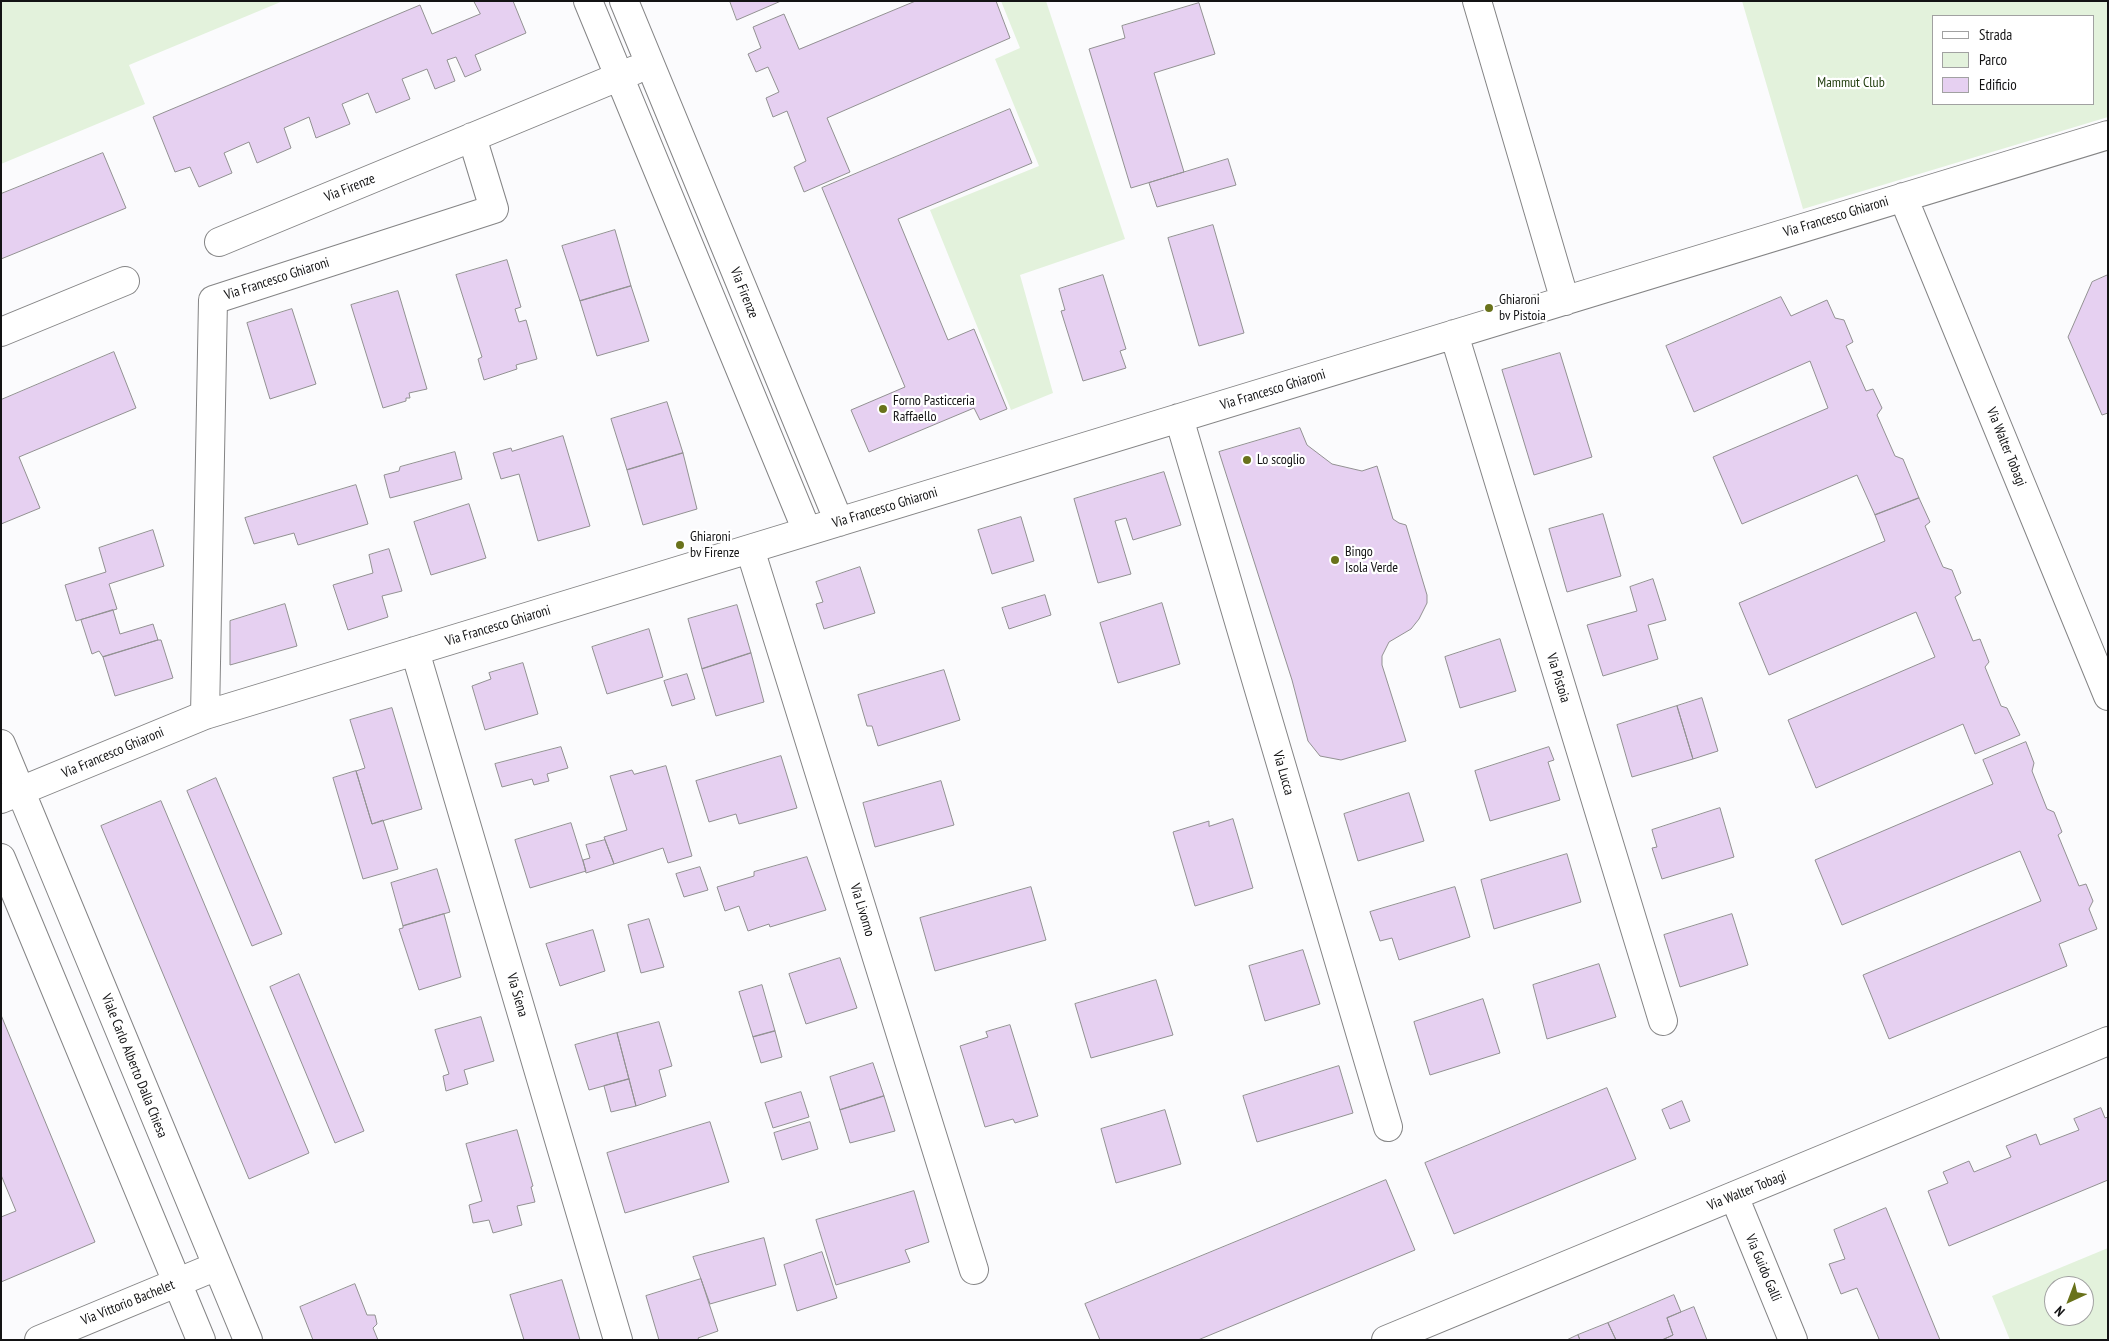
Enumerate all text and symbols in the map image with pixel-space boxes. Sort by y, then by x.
legend [1932,15,2094,105]
text: Strada [1979,25,2012,44]
text: Parco [1979,50,2007,69]
park label: Mammut Club [1817,75,1885,91]
text: Edificio [1979,75,2017,94]
street label: Via Firenze [322,170,378,206]
street label: Via Francesco Ghiaroni [1781,193,1891,241]
street label: Via Francesco Ghiaroni [222,254,332,304]
street label: Via Firenze [726,265,762,321]
place label: Ghiaroni bv Pistoia [1499,292,1546,324]
marker: Ghiaroni bv Pistoia [1483,302,1495,314]
street label: Via Francesco Ghiaroni [1218,366,1328,414]
place label: Forno Pasticceria Raffaello [893,393,975,426]
marker: Forno Pasticceria Raffaello [877,403,889,415]
street label: Via Walter Tobagi [1983,405,2029,489]
place label: Lo scoglio [1257,452,1305,468]
marker: Lo scoglio [1241,454,1253,466]
street label: Via Francesco Ghiaroni [830,484,940,532]
place label: Ghiaroni bv Firenze [690,529,740,562]
marker: Ghiaroni bv Firenze [674,539,686,551]
place label: Bingo Isola Verde [1345,544,1398,576]
marker: Bingo Isola Verde [1329,554,1341,566]
street label: Via Francesco Ghiaroni [443,602,553,650]
street label: Via Pistoia [1543,651,1573,705]
street label: Via Francesco Ghiaroni [59,724,167,782]
street label: Via Lucca [1269,749,1297,797]
street label: Via Livorno [846,882,878,938]
street label: Via Siena [503,971,531,1019]
street label: Viale Carlo Alberto Dalla Chiesa [97,992,171,1140]
street label: Via Walter Tobagi [1705,1168,1789,1214]
street label: Via Guido Galli [1741,1232,1785,1304]
north arrow [2044,1276,2094,1326]
street label: Via Vittorio Bachelet [79,1277,177,1329]
text: N [2051,1302,2068,1320]

